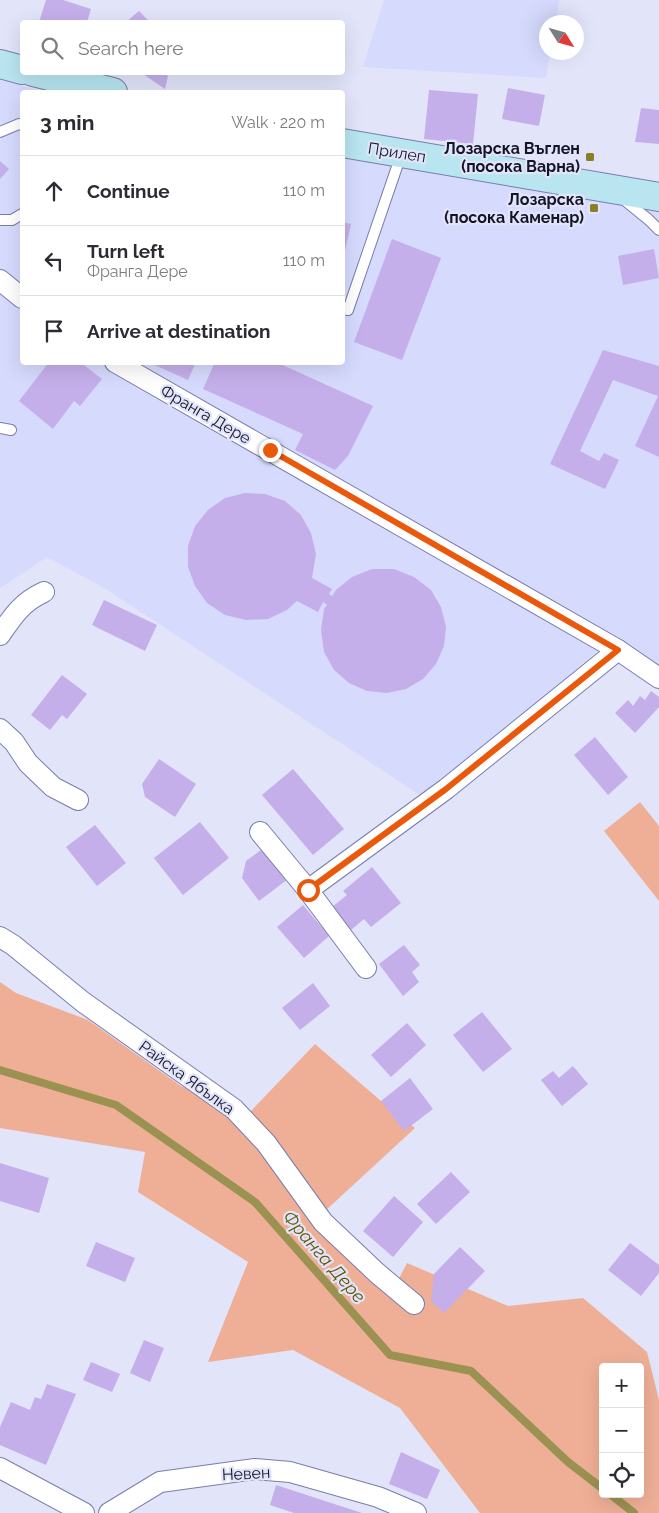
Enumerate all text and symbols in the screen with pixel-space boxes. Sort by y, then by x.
north arrow [539,15,584,60]
search box [20,20,345,75]
icon: search [38,34,66,62]
text: Search here [78,37,184,59]
text: 3 min [40,110,94,135]
text: Walk · 220 m [231,113,325,132]
street label: Прилеп [367,139,427,166]
place label: Лозарска Въглен (посока Варна) [444,139,580,176]
marker: Лозарска Въглен (посока Варна) [584,151,596,163]
icon: ahead [40,177,68,205]
text: Continue [87,180,170,202]
text: 110 m [283,181,325,200]
place label: Лозарска (посока Каменар) [444,190,584,227]
marker: Лозарска (посока Каменар) [588,202,600,214]
text: Turn left [87,240,164,262]
icon: left [40,247,68,275]
text: 110 m [283,251,325,270]
text: Франга Дере [87,262,188,281]
icon: arrive [40,317,68,345]
text: Arrive at destination [87,320,271,342]
street label: Франга Дере [157,381,254,448]
route end [259,439,282,462]
route start [297,879,320,902]
street label: Райска Ябълка [135,1036,238,1118]
water label: Франга Дере [279,1206,370,1307]
map controls [599,1363,644,1498]
button: + [599,1363,644,1408]
button: − [599,1408,644,1453]
button: locate [599,1453,644,1498]
street label: Невен [221,1463,271,1484]

